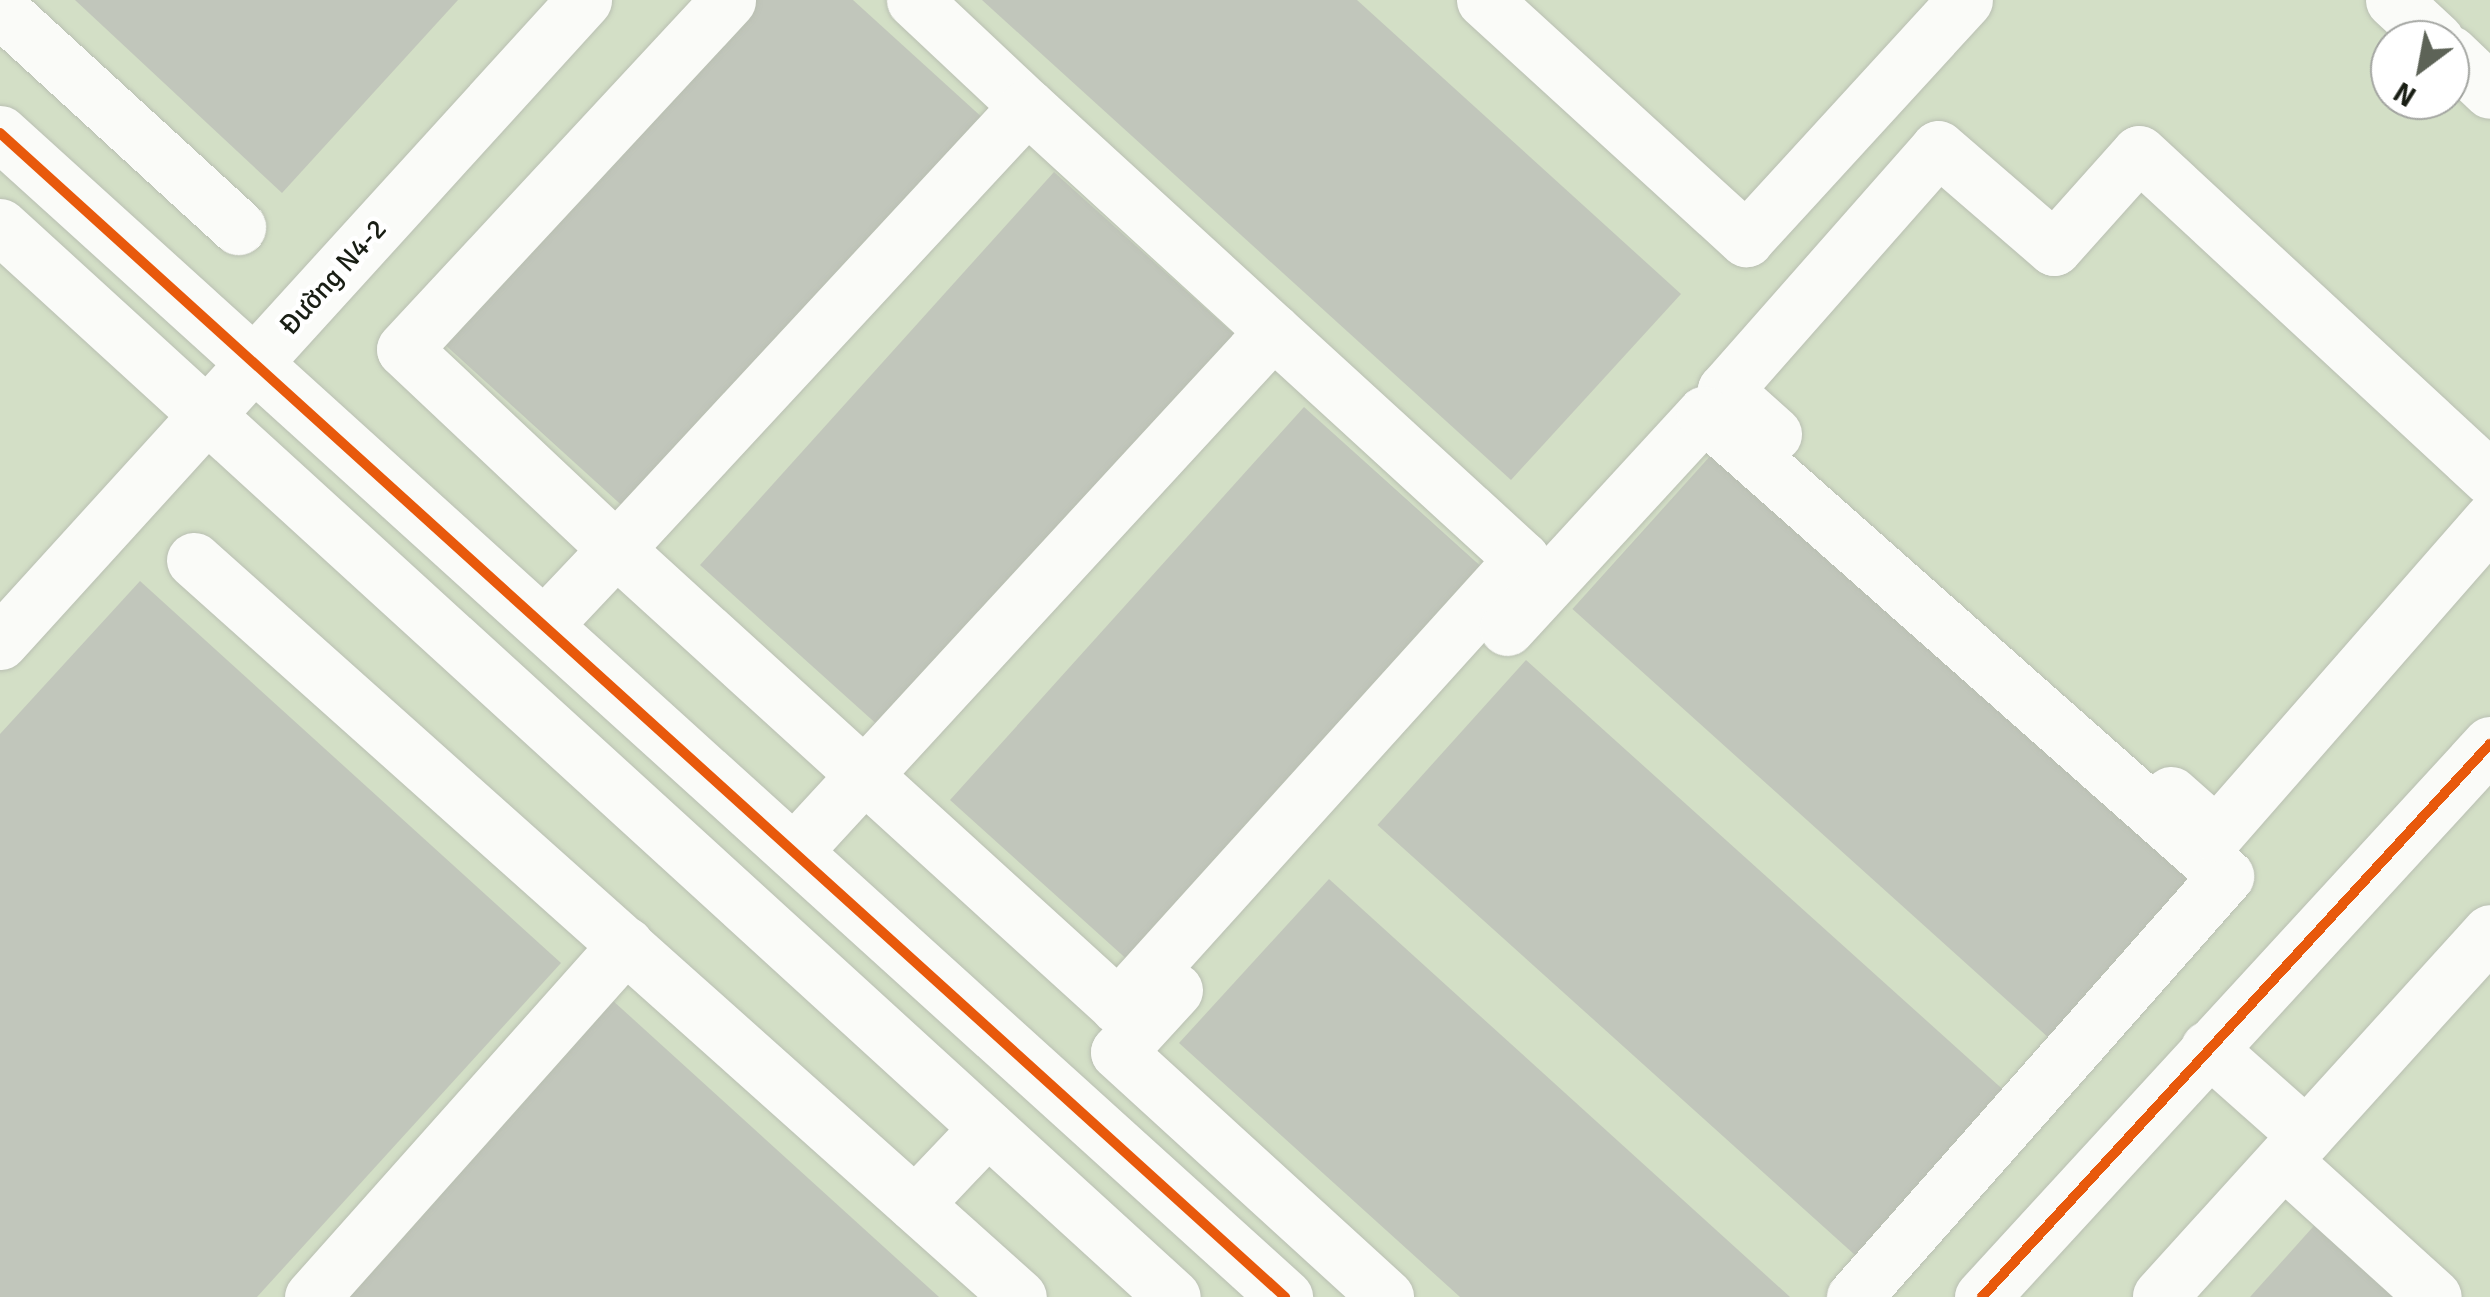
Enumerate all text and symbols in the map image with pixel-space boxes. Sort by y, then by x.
north arrow [2370,20,2470,120]
text: N [2388,74,2422,113]
street label: Đường N4-2 [272,212,394,342]

